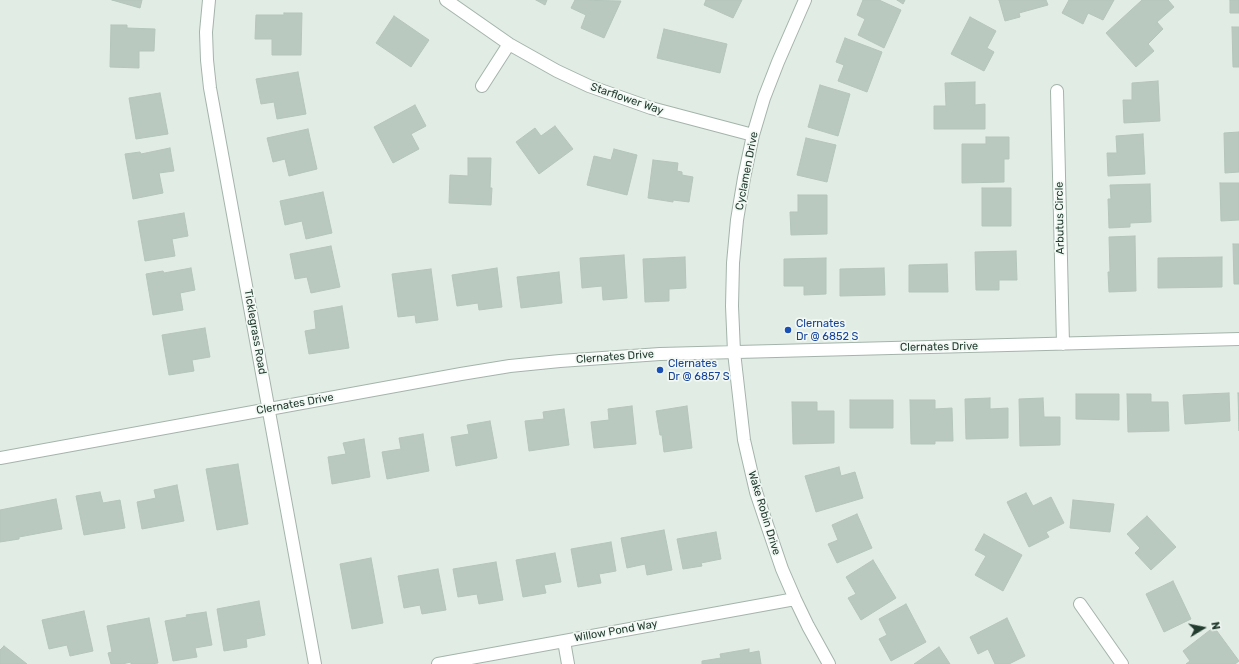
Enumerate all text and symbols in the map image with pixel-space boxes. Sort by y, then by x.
street label: Starflower Way [589,80,665,118]
street label: Cyclamen Drive [733,131,761,211]
street label: Arbutus Circle [1053,181,1067,255]
street label: Ticklegrass Road [241,288,269,376]
place label: Clernates Dr @ 6852 S [796,317,858,343]
marker: Clernates Dr @ 6852 S [783,325,793,335]
street label: Clernates Drive [900,340,978,354]
street label: Clernates Drive [576,348,654,366]
place label: Clernates Dr @ 6857 S [668,357,730,383]
marker: Clernates Dr @ 6857 S [655,365,665,375]
street label: Clernates Drive [255,391,335,417]
street label: Wake Robin Drive [745,469,783,557]
north arrow [1183,608,1223,648]
street label: Willow Pond Way [573,617,659,645]
text: N [1208,621,1222,631]

